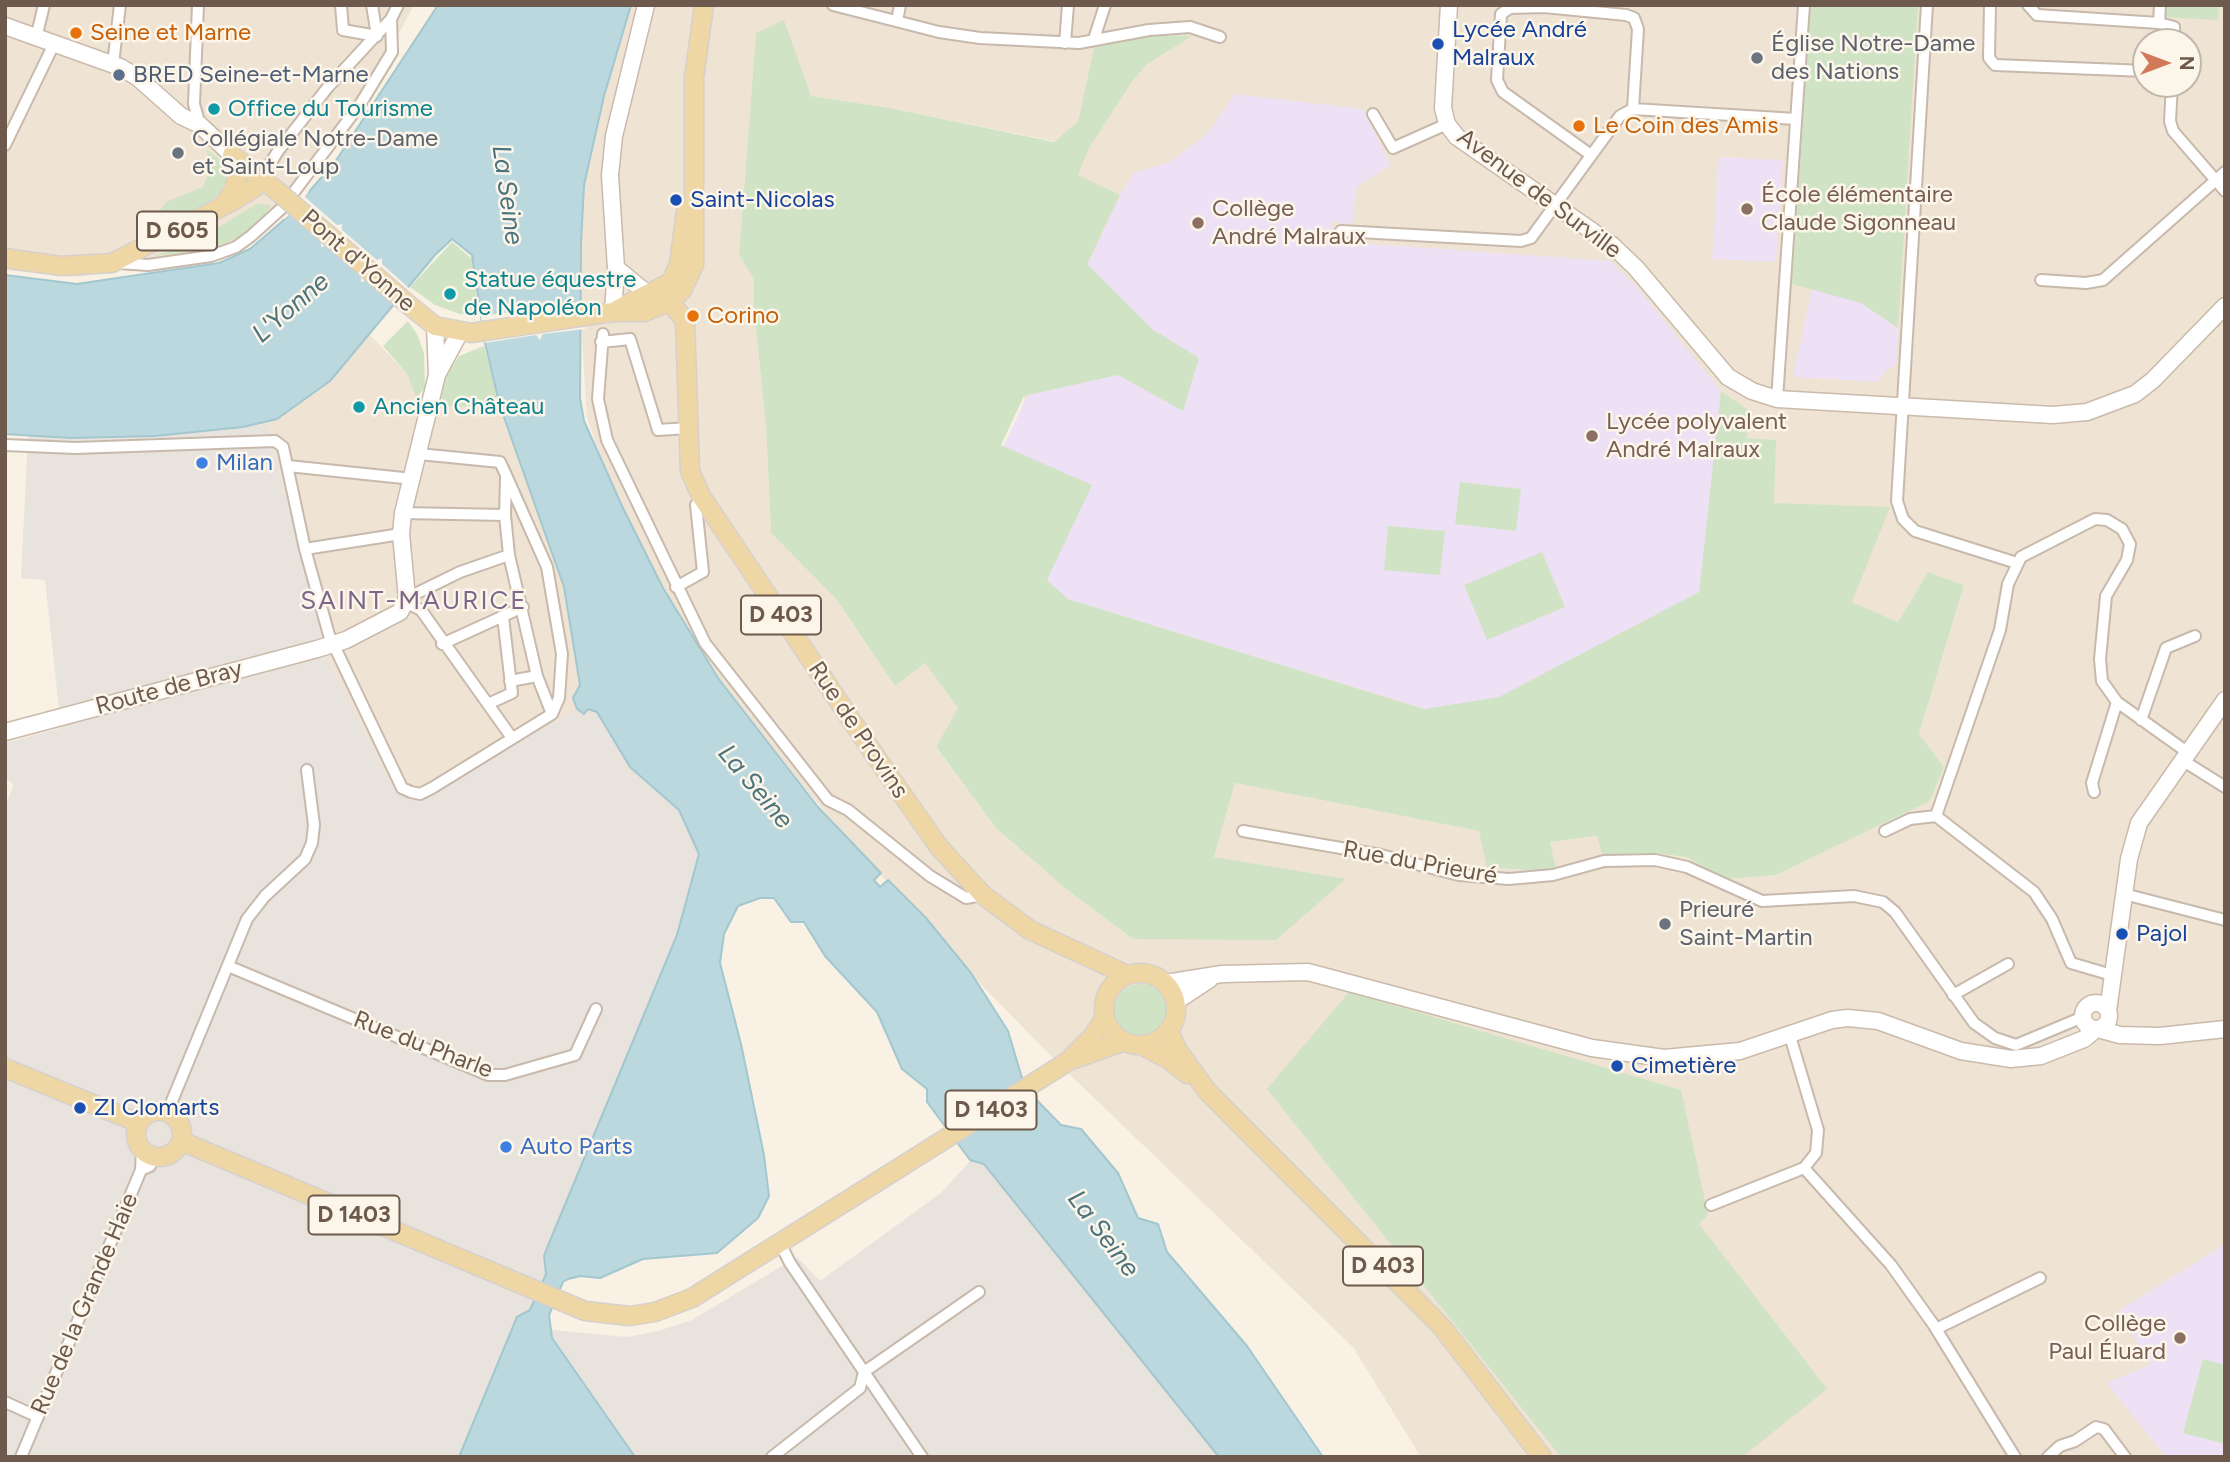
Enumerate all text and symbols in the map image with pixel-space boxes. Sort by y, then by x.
place label: Lycée André Malraux [1452,16,1587,72]
place label: Seine et Marne [90,19,251,47]
marker: Seine et Marne [68,25,84,41]
north arrow [2132,28,2202,98]
place label: Église Notre-Dame des Nations [1771,30,1975,86]
marker: Lycée André Malraux [1430,36,1446,52]
marker: Église Notre-Dame des Nations [1749,50,1765,66]
text: N [2175,56,2198,70]
place label: BRED Seine-et-Marne [133,61,369,89]
marker: BRED Seine-et-Marne [111,67,127,83]
place label: Office du Tourisme [228,95,433,123]
marker: Office du Tourisme [206,101,222,117]
place label: Le Coin des Amis [1593,112,1778,140]
marker: Le Coin des Amis [1571,118,1587,134]
street label: Avenue de Surville [1451,123,1627,265]
place label: Collégiale Notre-Dame et Saint-Loup [192,125,438,181]
water label: La Seine [485,143,529,247]
marker: Collégiale Notre-Dame et Saint-Loup [170,145,186,161]
place label: École élémentaire Claude Sigonneau [1761,181,1956,237]
place label: Saint-Nicolas [690,186,835,214]
marker: Saint-Nicolas [668,192,684,208]
place label: Collège André Malraux [1212,195,1366,251]
marker: École élémentaire Claude Sigonneau [1739,201,1755,217]
street label: Pont d'Yonne [295,204,421,318]
road number: D 605 [137,212,217,250]
marker: Collège André Malraux [1190,215,1206,231]
water label: L'Yonne [246,266,336,350]
place label: Statue équestre de Napoléon [464,266,636,322]
marker: Statue équestre de Napoléon [442,286,458,302]
place label: Corino [707,302,779,330]
marker: Corino [685,308,701,324]
place label: Ancien Château [373,393,544,421]
marker: Ancien Château [351,399,367,415]
place label: Lycée polyvalent André Malraux [1606,408,1787,464]
marker: Lycée polyvalent André Malraux [1584,428,1600,444]
place label: Milan [216,449,273,477]
marker: Milan [194,455,210,471]
district label: SAINT-MAURICE [302,585,526,617]
road number: D 403 [741,596,821,635]
street label: Route de Bray [92,655,246,721]
street label: Rue de Provins [802,656,914,804]
water label: La Seine [711,739,799,835]
street label: Rue du Prieuré [1341,835,1499,891]
place label: Prieuré Saint-Martin [1679,896,1813,952]
marker: Prieuré Saint-Martin [1657,916,1673,932]
place label: Pajol [2136,920,2188,948]
marker: Pajol [2114,926,2130,942]
street label: Rue du Pharle [349,1005,497,1085]
place label: Cimetière [1631,1052,1736,1080]
marker: Cimetière [1609,1058,1625,1074]
road number: D 1403 [946,1091,1036,1130]
place label: ZI Clomarts [94,1094,219,1122]
marker: ZI Clomarts [72,1100,88,1116]
place label: Auto Parts [520,1133,633,1161]
marker: Auto Parts [498,1139,514,1155]
water label: La Seine [1060,1185,1146,1283]
street label: Rue de la Grande Haie [25,1189,145,1419]
road number: D 1403 [308,1196,400,1234]
road number: D 403 [1343,1246,1423,1286]
place label: Collège Paul Éluard [2048,1310,2166,1366]
marker: Collège Paul Éluard [2172,1330,2188,1346]

